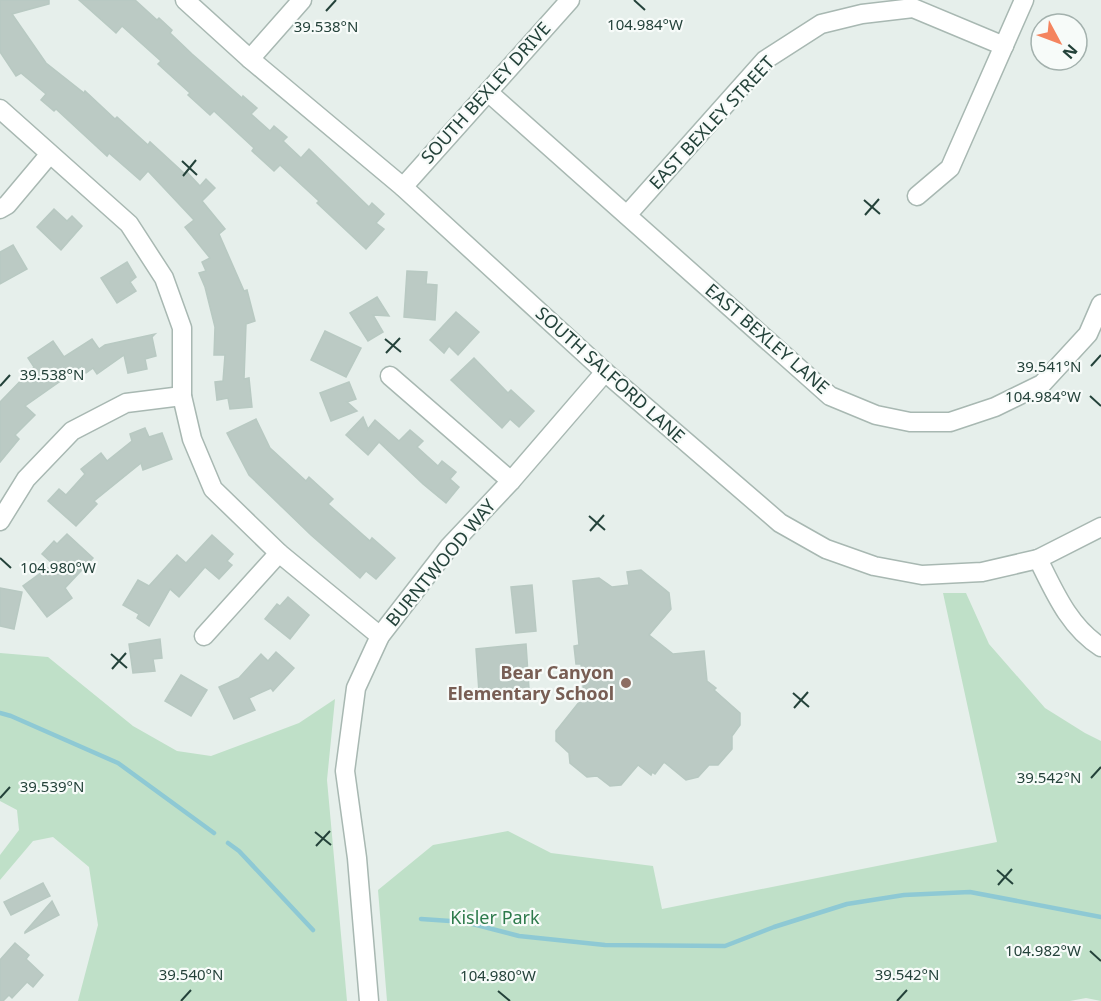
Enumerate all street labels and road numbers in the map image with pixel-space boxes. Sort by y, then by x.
street label: SOUTH BEXLEY DRIVE [415,16,555,168]
street label: EAST BEXLEY STREET [643,51,779,194]
street label: EAST BEXLEY LANE [700,278,835,399]
street label: SOUTH SALFORD LANE [531,301,690,448]
street label: BURNTWOOD WAY [380,493,501,631]

